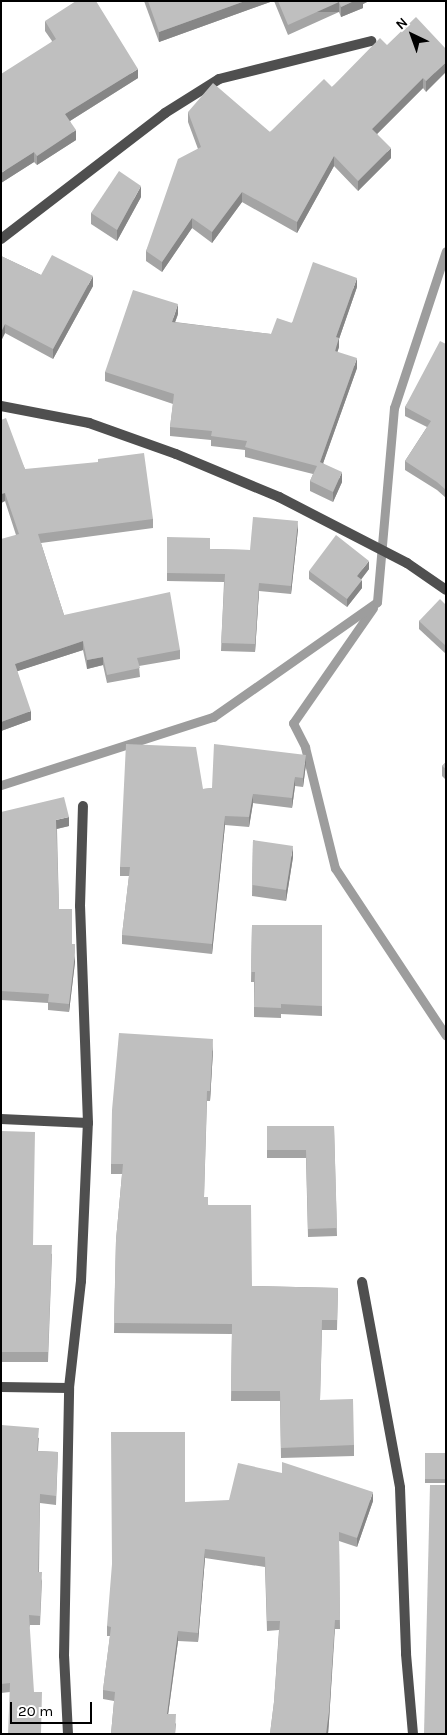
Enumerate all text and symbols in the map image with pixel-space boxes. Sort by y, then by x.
north arrow [387,10,437,60]
text: N [392,14,411,33]
scale bar [12,1692,95,1724]
text: 20 m [18,1702,53,1720]

